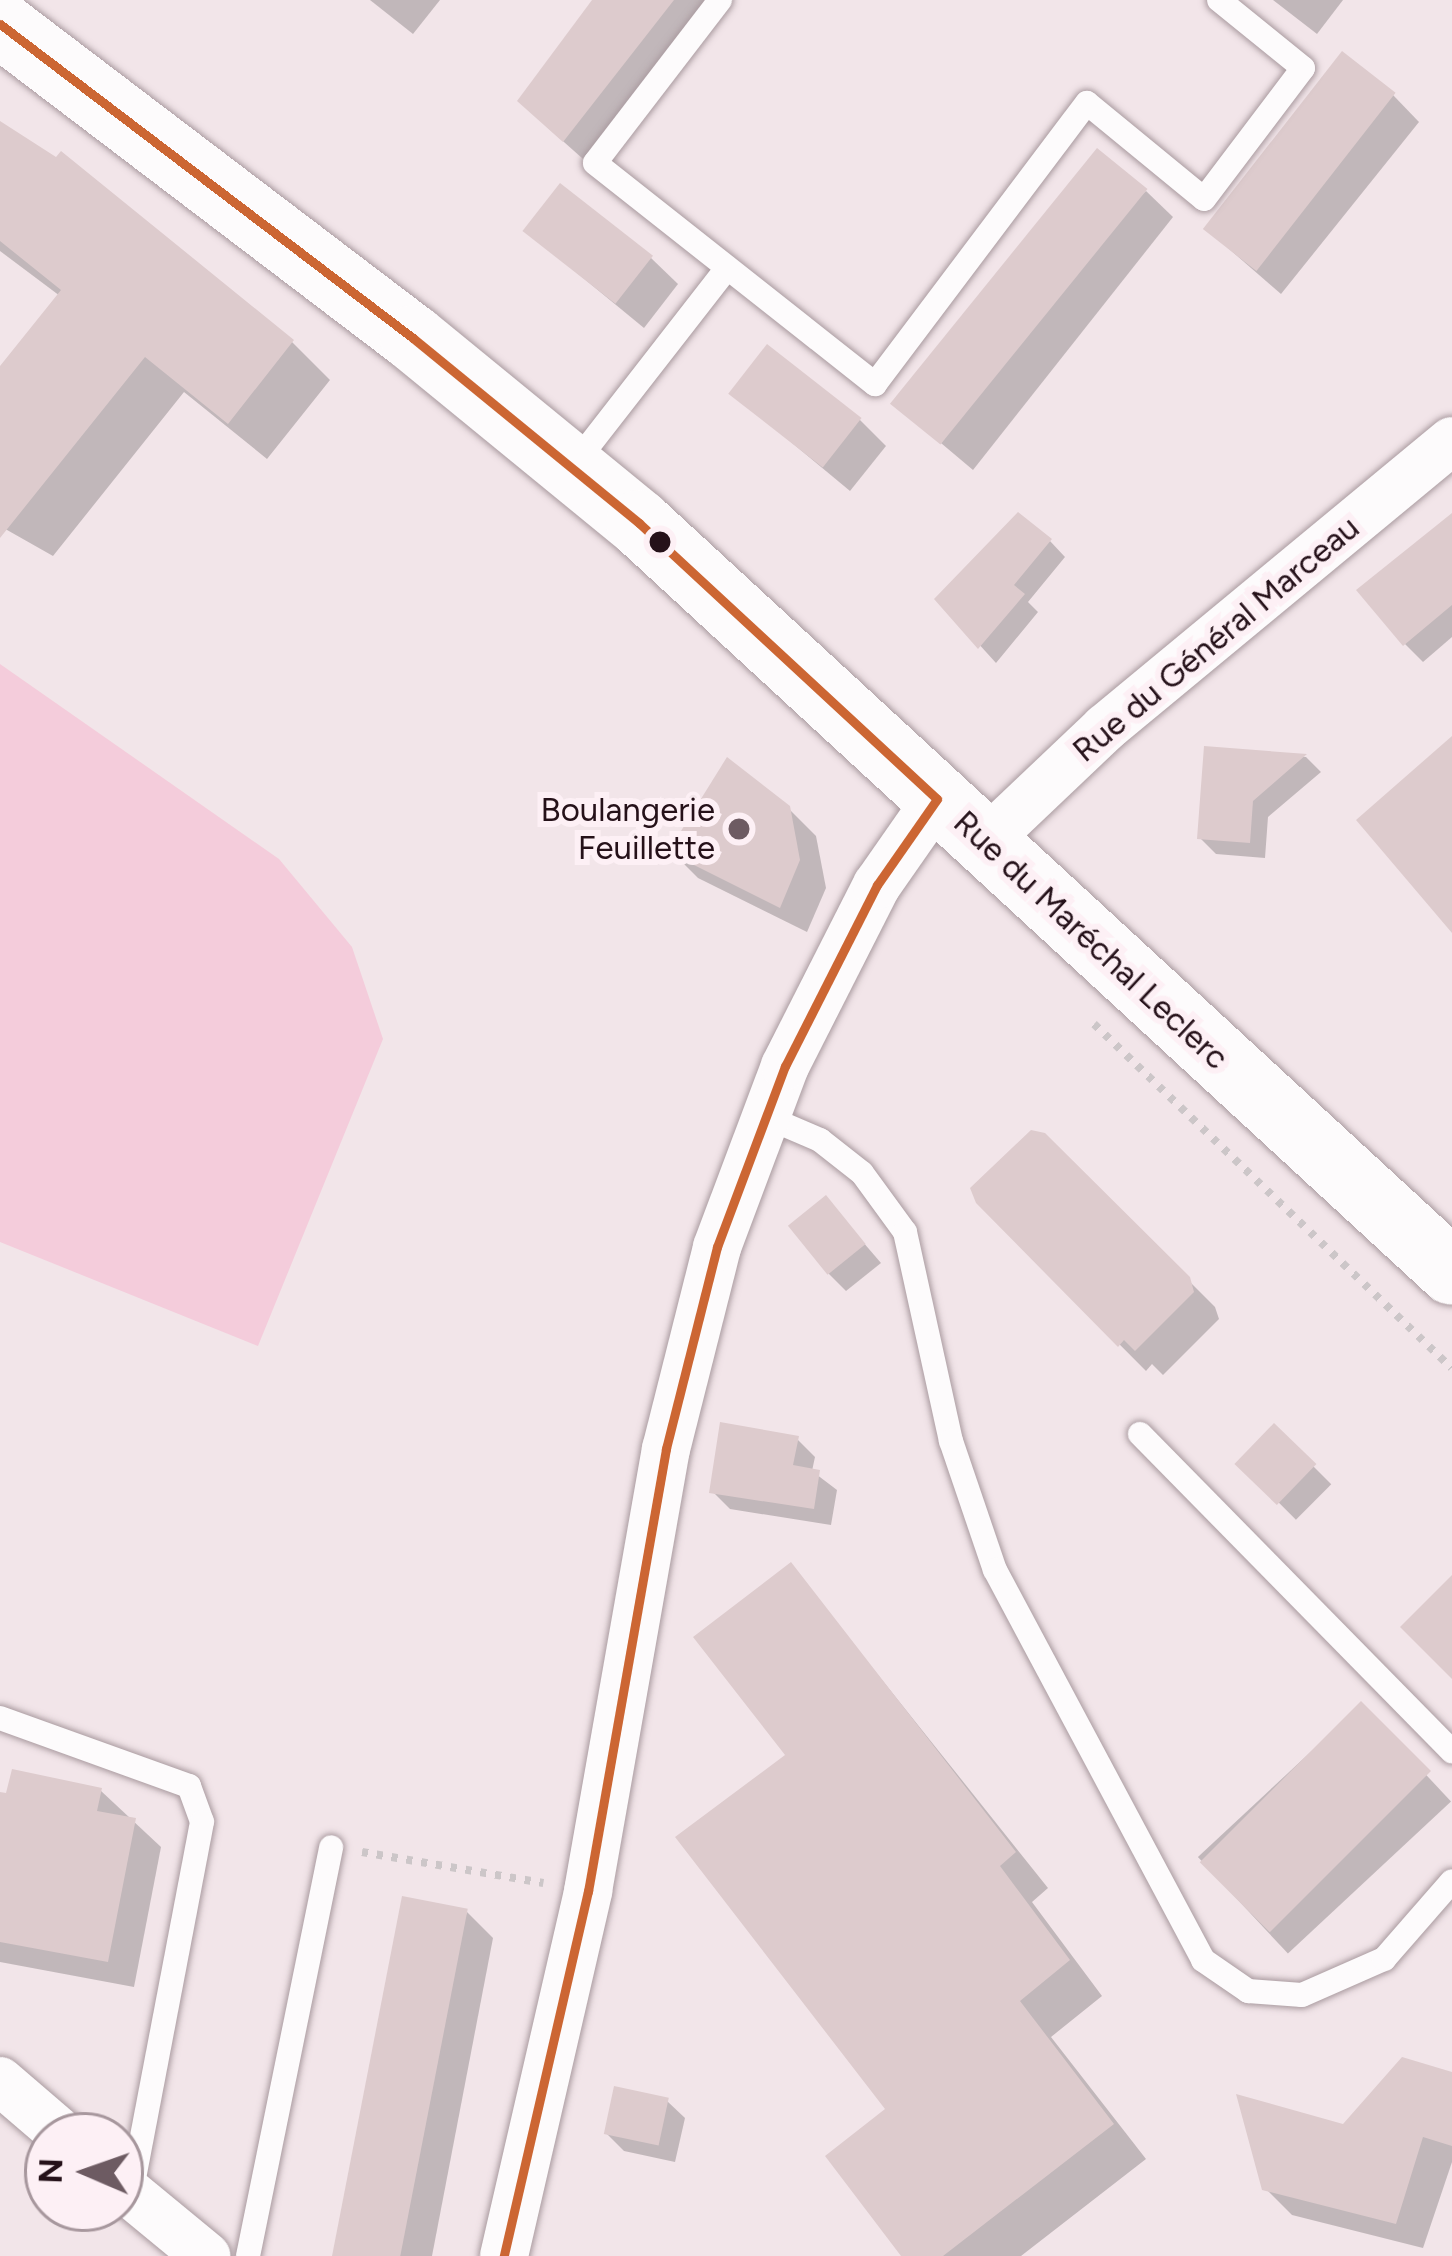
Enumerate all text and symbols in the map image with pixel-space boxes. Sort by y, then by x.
street label: Rue du Général Marceau [1065,508,1367,770]
unlabelled marker [649,531,671,553]
place label: Boulangerie Feuillette [541,790,715,868]
street label: Rue du Maréchal Leclerc [946,802,1236,1078]
marker: Boulangerie Feuillette [726,816,752,842]
north arrow [24,2112,144,2232]
text: N [31,2157,70,2184]

